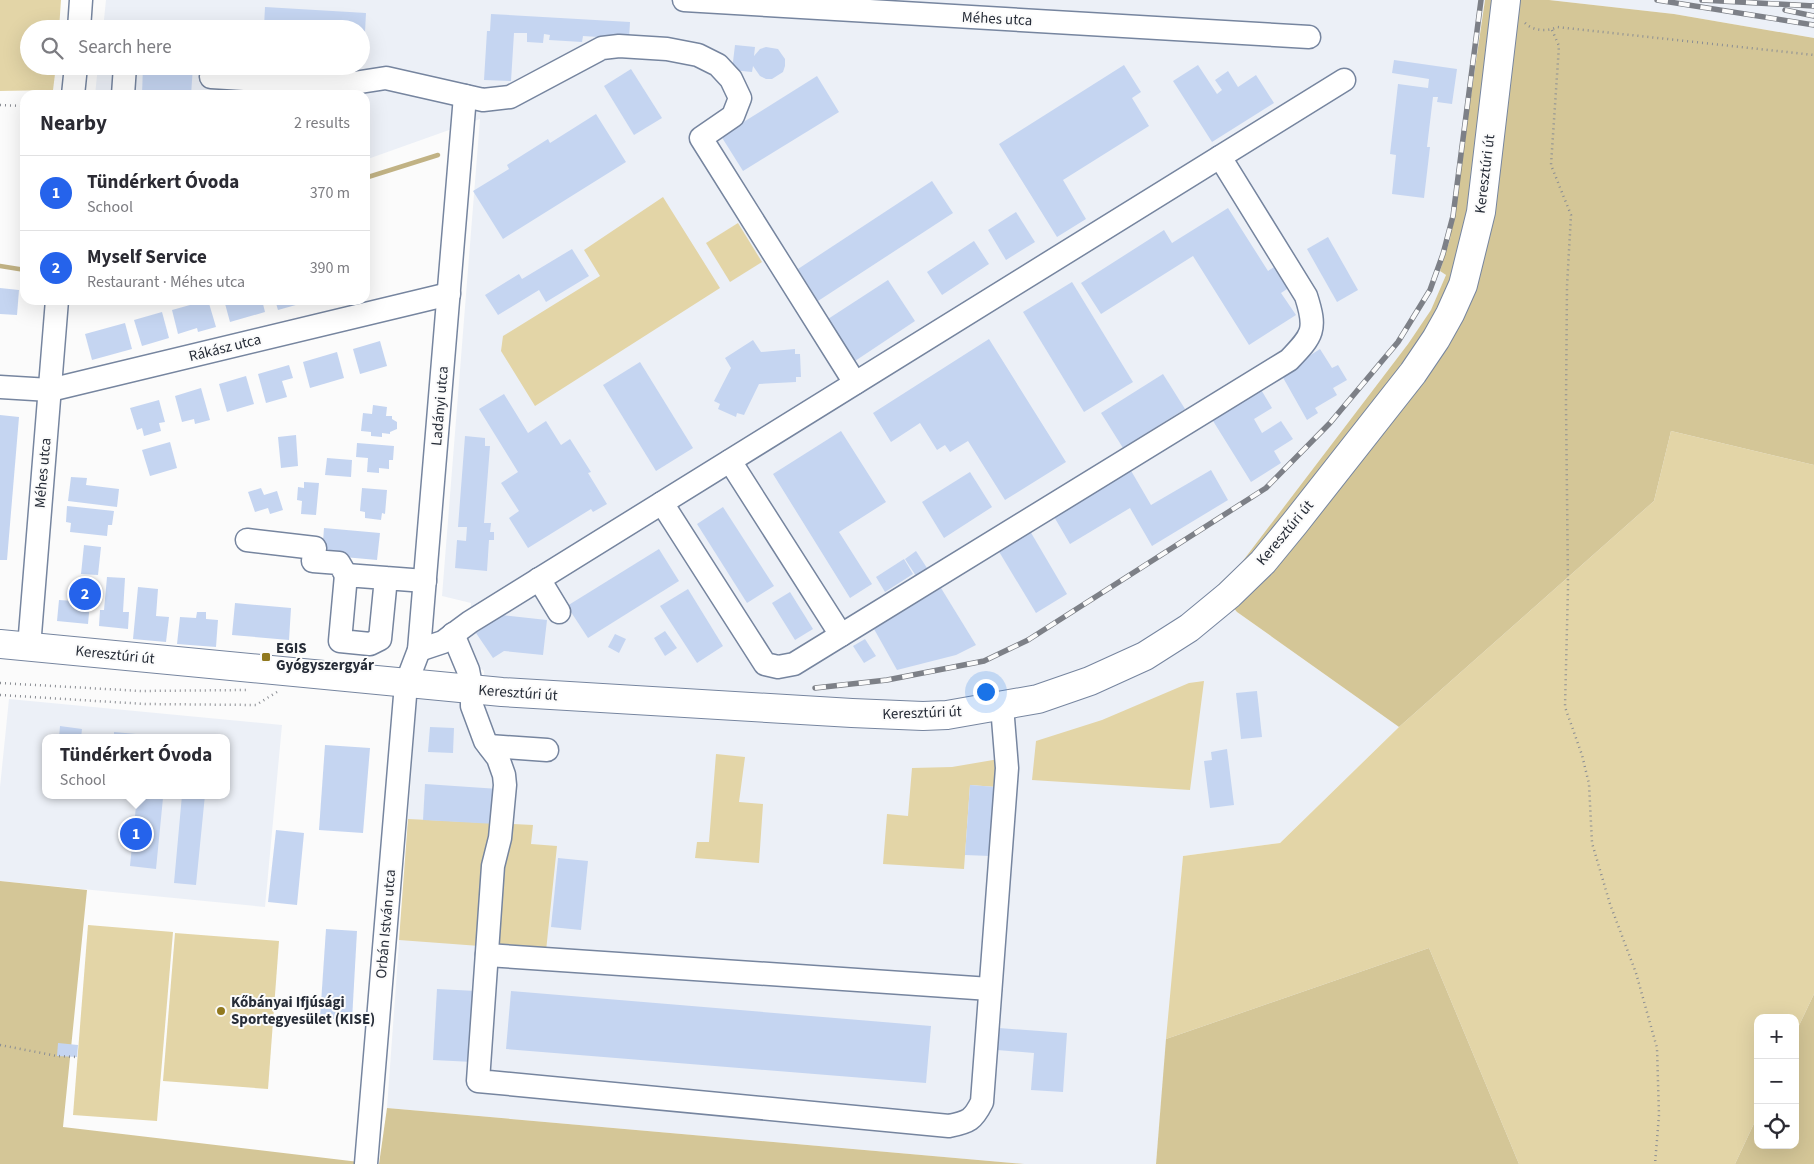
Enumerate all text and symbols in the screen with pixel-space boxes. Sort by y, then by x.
street label: Méhes utca [961,7,1033,31]
search box [20,20,370,75]
icon: search [38,34,66,62]
text: Search here [78,34,172,61]
text: Nearby [40,108,107,138]
text: 2 results [294,112,350,134]
street label: Keresztúri út [1470,133,1500,215]
text: Tündérkert Óvoda [87,169,239,196]
text: 1 [52,182,60,204]
text: 370 m [310,182,350,204]
text: School [87,196,133,218]
text: Myself Service [87,244,207,271]
text: 2 [52,257,60,279]
text: 390 m [310,257,350,279]
text: Restaurant · Méhes utca [87,271,245,293]
street label: Rákász utca [187,329,263,367]
street label: Ladányi utca [426,365,454,447]
street label: Méhes utca [29,437,57,509]
street label: Keresztúri út [1251,496,1319,570]
pin: 2 [69,575,101,613]
place label: EGIS Gyógyszergyár [276,638,374,676]
street label: Keresztúri út [74,640,156,670]
marker: EGIS Gyógyszergyár [260,651,272,663]
your location [973,679,999,705]
street label: Keresztúri út [478,680,558,706]
street label: Keresztúri út [882,701,962,725]
popup [42,734,230,799]
text: Tündérkert Óvoda [60,742,212,769]
text: School [60,769,106,791]
pin: 1 [120,815,152,853]
street label: Orbán István utca [371,868,401,980]
place label: Kőbányai Ifjúsági Sportegyesület (KISE) [231,992,375,1030]
marker: Kőbányai Ifjúsági Sportegyesület (KISE) [215,1005,227,1017]
map controls [1754,1014,1799,1149]
button: + [1754,1014,1799,1059]
button: − [1754,1059,1799,1104]
button: locate [1754,1104,1799,1149]

